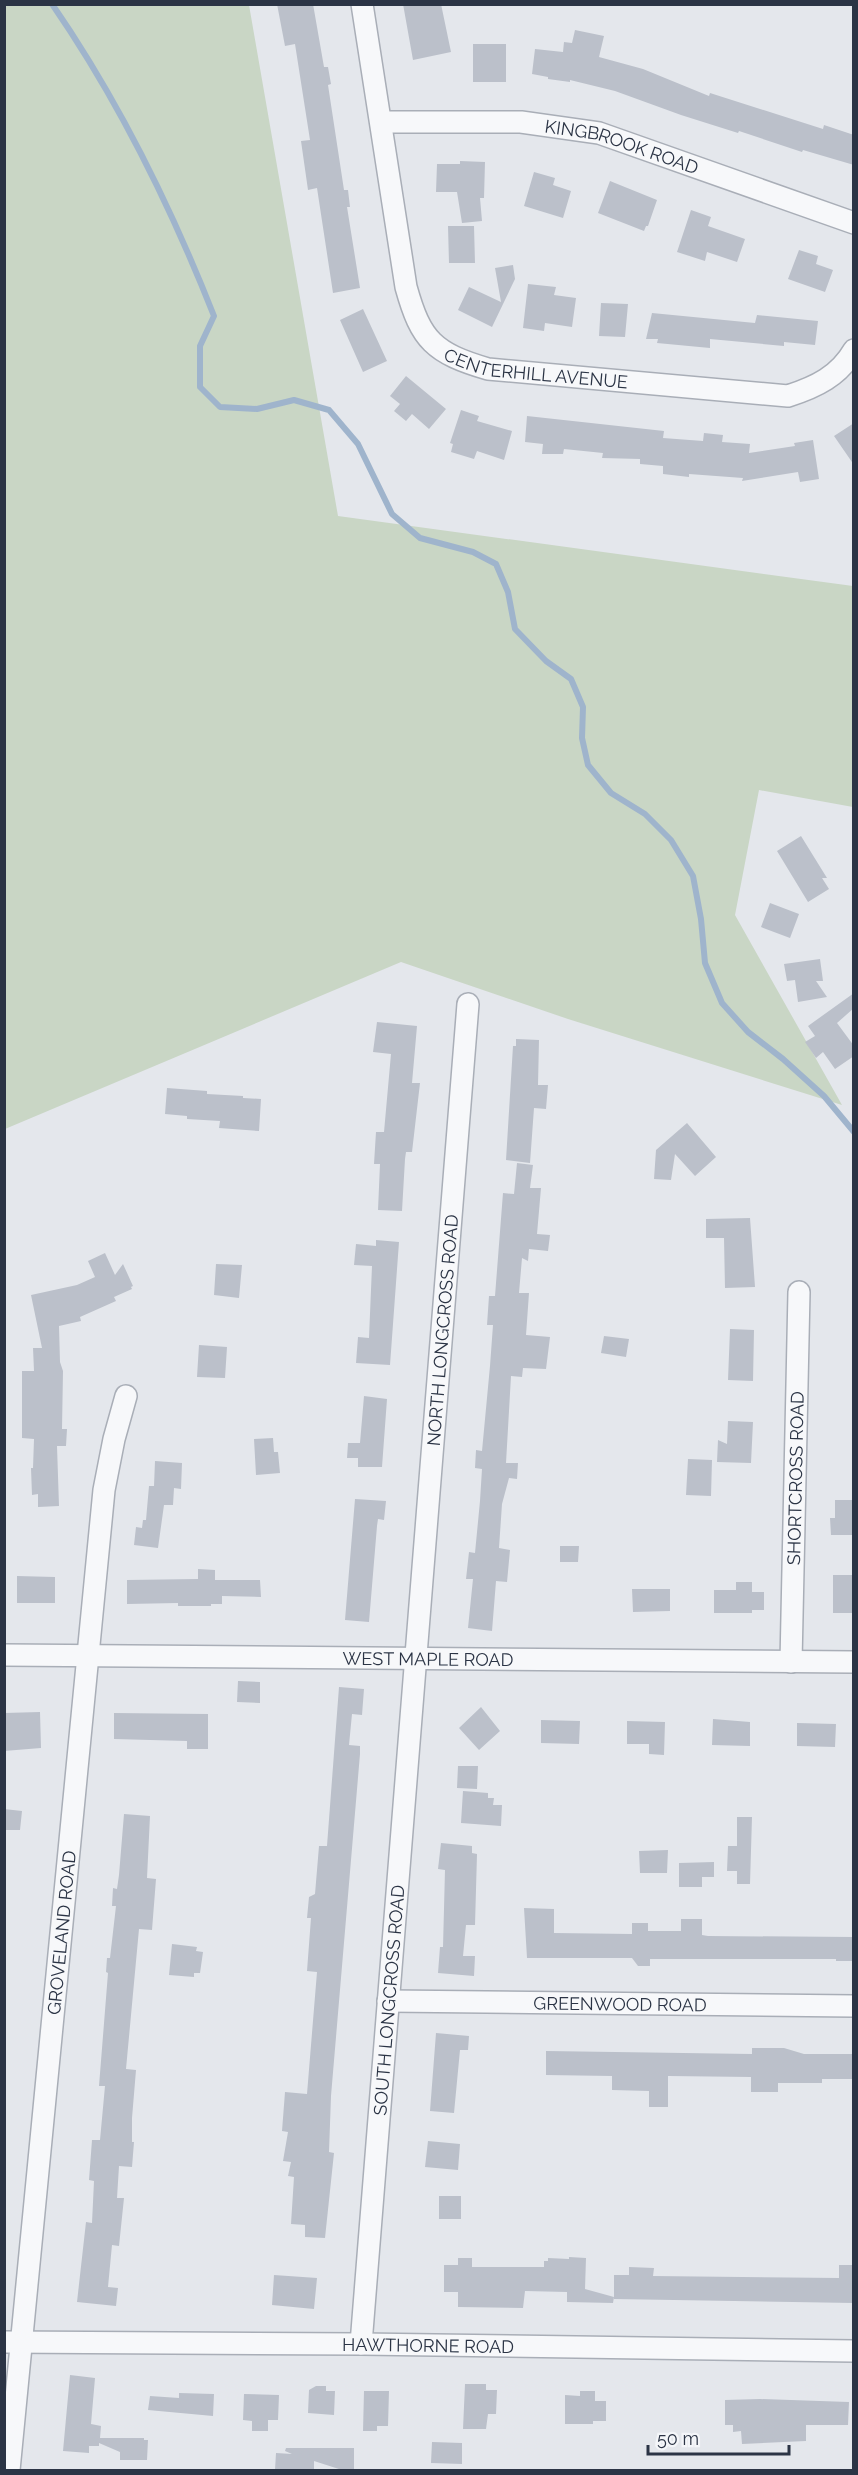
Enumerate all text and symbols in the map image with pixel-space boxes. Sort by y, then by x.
street label: KINGBROOK ROAD [544,115,702,178]
street label: CENTERHILL AVENUE [441,343,629,392]
street label: NORTH LONGCROSS ROAD [422,1214,462,1447]
street label: SHORTCROSS ROAD [783,1391,807,1565]
street label: WEST MAPLE ROAD [343,1647,514,1670]
street label: GROVELAND ROAD [43,1849,80,2016]
street label: SOUTH LONGCROSS ROAD [369,1884,408,2116]
street label: GREENWOOD ROAD [533,1992,707,2015]
street label: HAWTHORNE ROAD [342,2333,514,2357]
scale bar [648,2418,789,2456]
text: 50 m [657,2428,699,2449]

